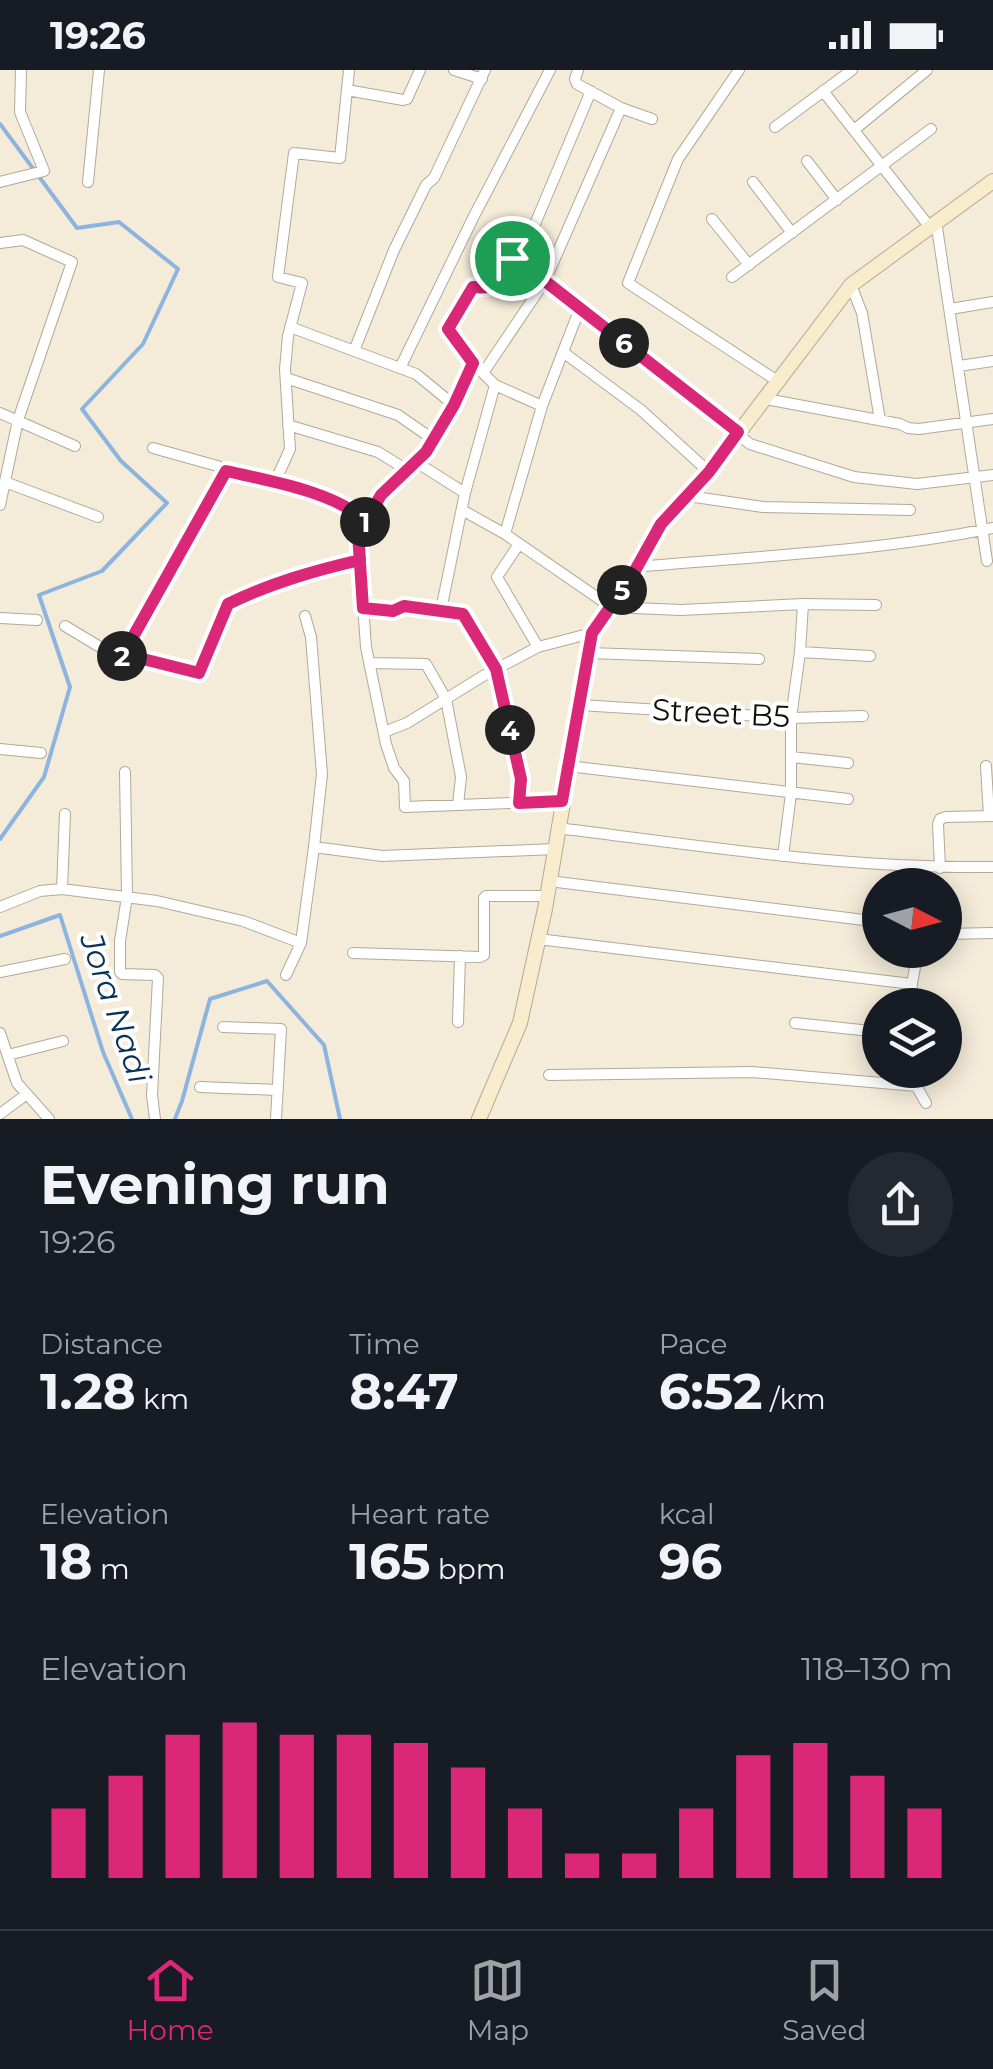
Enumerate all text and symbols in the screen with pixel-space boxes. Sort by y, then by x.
text: 19:26 [50,12,146,59]
pin [470,216,555,301]
icon: arrive [485,231,540,286]
pin: 6 [599,318,649,368]
text: 6 [615,326,633,360]
pin: 1 [340,497,390,547]
text: 1 [360,505,370,539]
pin: 5 [597,565,647,615]
text: 5 [614,573,630,607]
pin: 2 [97,631,147,681]
text: 2 [114,639,130,673]
street label: Street B5 [651,691,791,735]
pin: 4 [485,705,535,755]
text: 4 [500,713,520,747]
north arrow [862,868,962,968]
map controls [862,868,962,1088]
water label: Jora Nadi [71,926,160,1089]
button: layers [862,988,962,1088]
text: Evening run [40,1151,390,1218]
button: share [848,1152,953,1257]
text: 19:26 [40,1222,115,1261]
text: Distance [40,1327,163,1361]
text: Time [349,1327,420,1361]
text: Pace [659,1327,727,1361]
text: 1.28 [40,1361,136,1422]
text: 8:47 [349,1361,459,1422]
text: 6:52 [659,1361,763,1422]
text: km [136,1382,189,1416]
text: /km [763,1382,826,1416]
text: Elevation [40,1497,169,1531]
text: Heart rate [349,1497,490,1531]
text: kcal [659,1497,715,1531]
text: 18 [40,1531,93,1592]
text: 165 [349,1531,431,1592]
text: 96 [659,1531,722,1592]
text: m [93,1552,130,1586]
text: bpm [431,1552,506,1586]
text: Elevation [40,1649,188,1688]
text: 118–130 m [801,1649,953,1688]
tab: Home [127,1953,214,2047]
tab: Map [467,1953,529,2047]
tab: Saved [782,1953,866,2047]

